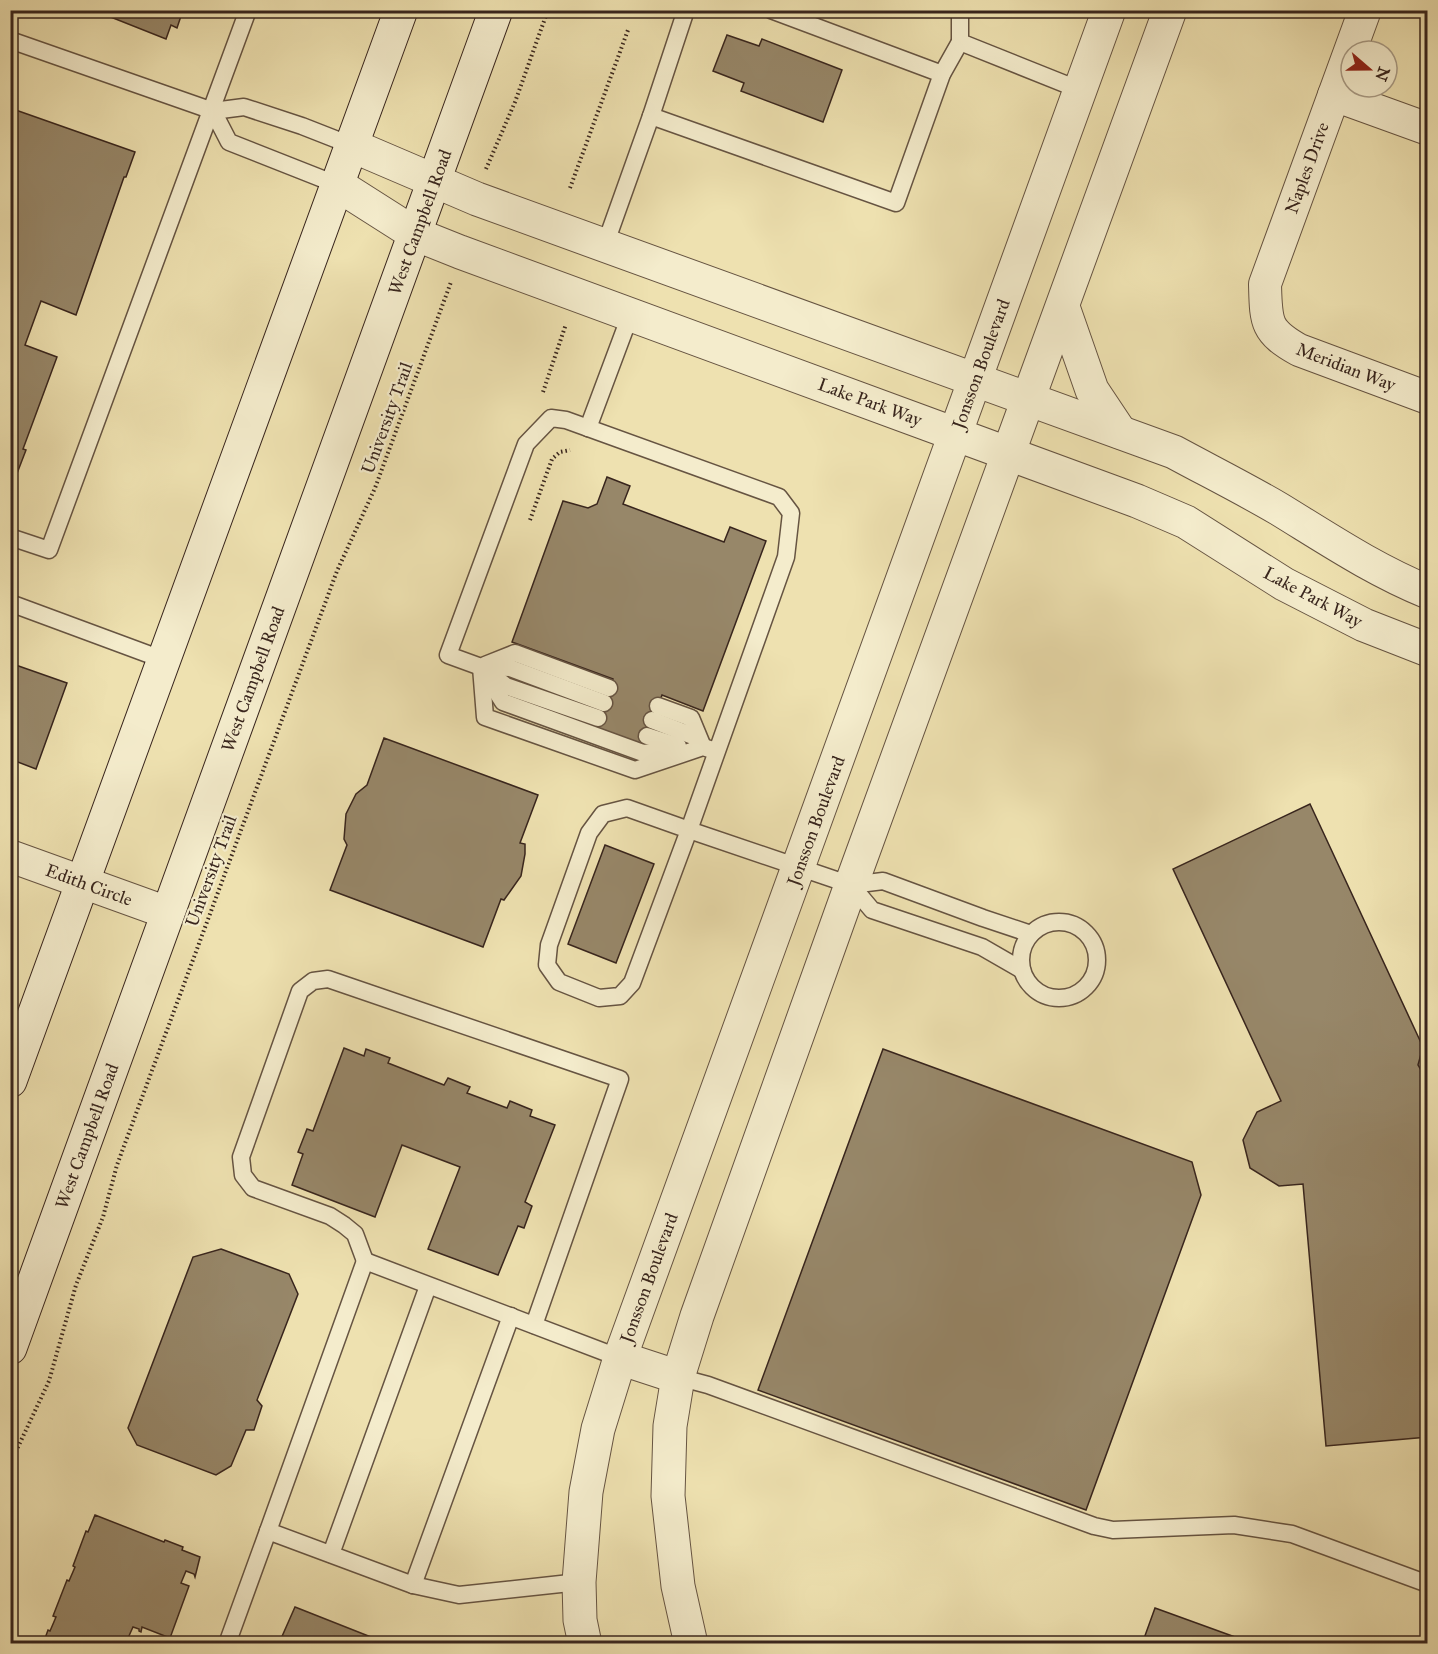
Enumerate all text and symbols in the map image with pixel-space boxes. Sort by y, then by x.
north arrow [1339,39,1399,99]
text: N [1371,64,1394,84]
street label: Naples Drive [1280,119,1334,217]
street label: West Campbell Road [384,146,456,298]
street label: Jonsson Boulevard [947,296,1016,434]
street label: Meridian Way [1293,338,1399,396]
street label: University Trail [357,359,417,477]
street label: Lake Park Way [815,373,925,431]
street label: Lake Park Way [1260,562,1367,633]
street label: West Campbell Road [217,603,289,755]
street label: Jonsson Boulevard [782,753,851,891]
street label: University Trail [181,812,241,930]
street label: Edith Circle [43,859,135,911]
street label: West Campbell Road [51,1060,123,1212]
street label: Jonsson Boulevard [615,1210,684,1348]

